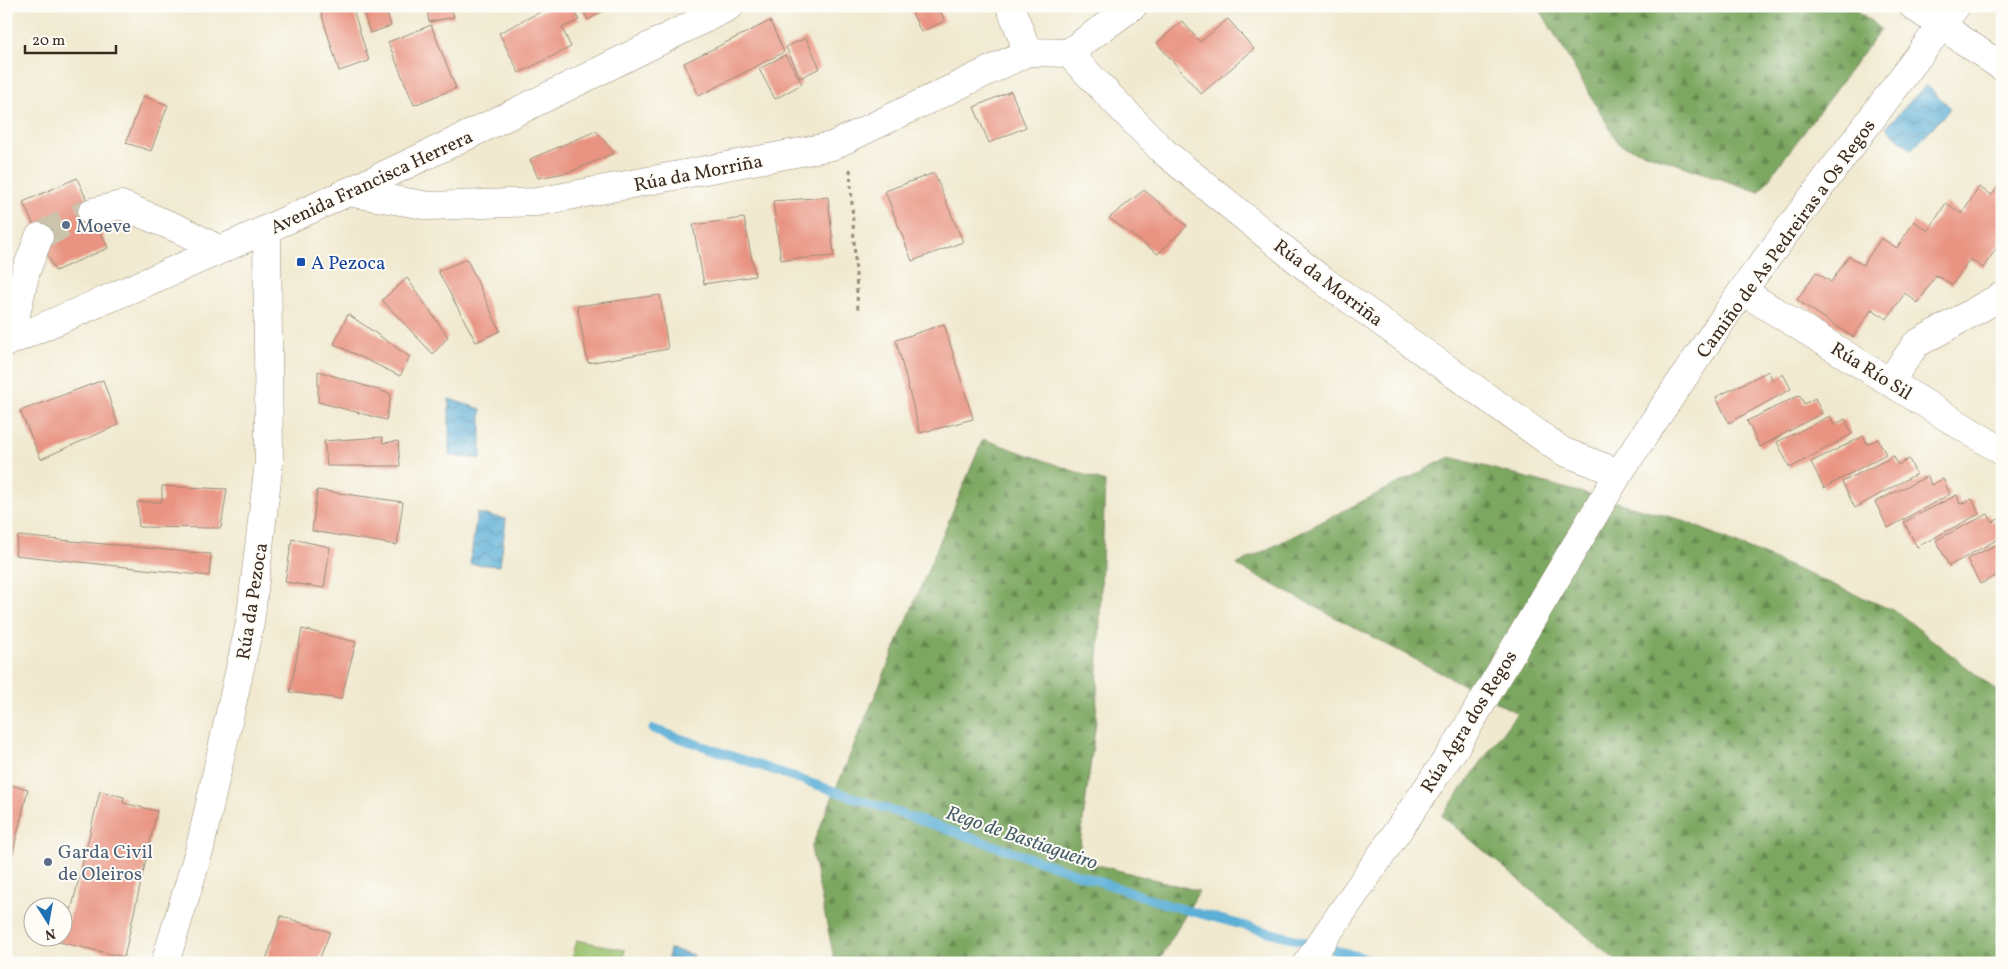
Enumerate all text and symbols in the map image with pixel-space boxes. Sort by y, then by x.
scale bar [25,22,116,54]
text: 20 m [32,31,65,52]
street label: Camiño de As Pedreiras a Os Regos [1691,114,1882,364]
street label: Avenida Francisca Herrera [266,124,477,241]
street label: Rúa da Morriña [632,149,765,199]
place label: Moeve [76,214,131,240]
marker: Moeve [60,219,72,231]
street label: Rúa da Morriña [1268,234,1388,333]
place label: A Pezoca [311,251,385,277]
marker: A Pezoca [295,256,307,268]
street label: Rúa Río Sil [1825,336,1917,407]
street label: Rúa da Pezoca [231,541,275,662]
street label: Rúa Agra dos Regos [1415,646,1524,798]
water label: Rego de Bastiagueiro [942,800,1101,878]
place label: Garda Civil de Oleiros [58,840,153,888]
marker: Garda Civil de Oleiros [42,856,54,868]
north arrow [22,896,72,946]
text: N [43,923,57,944]

